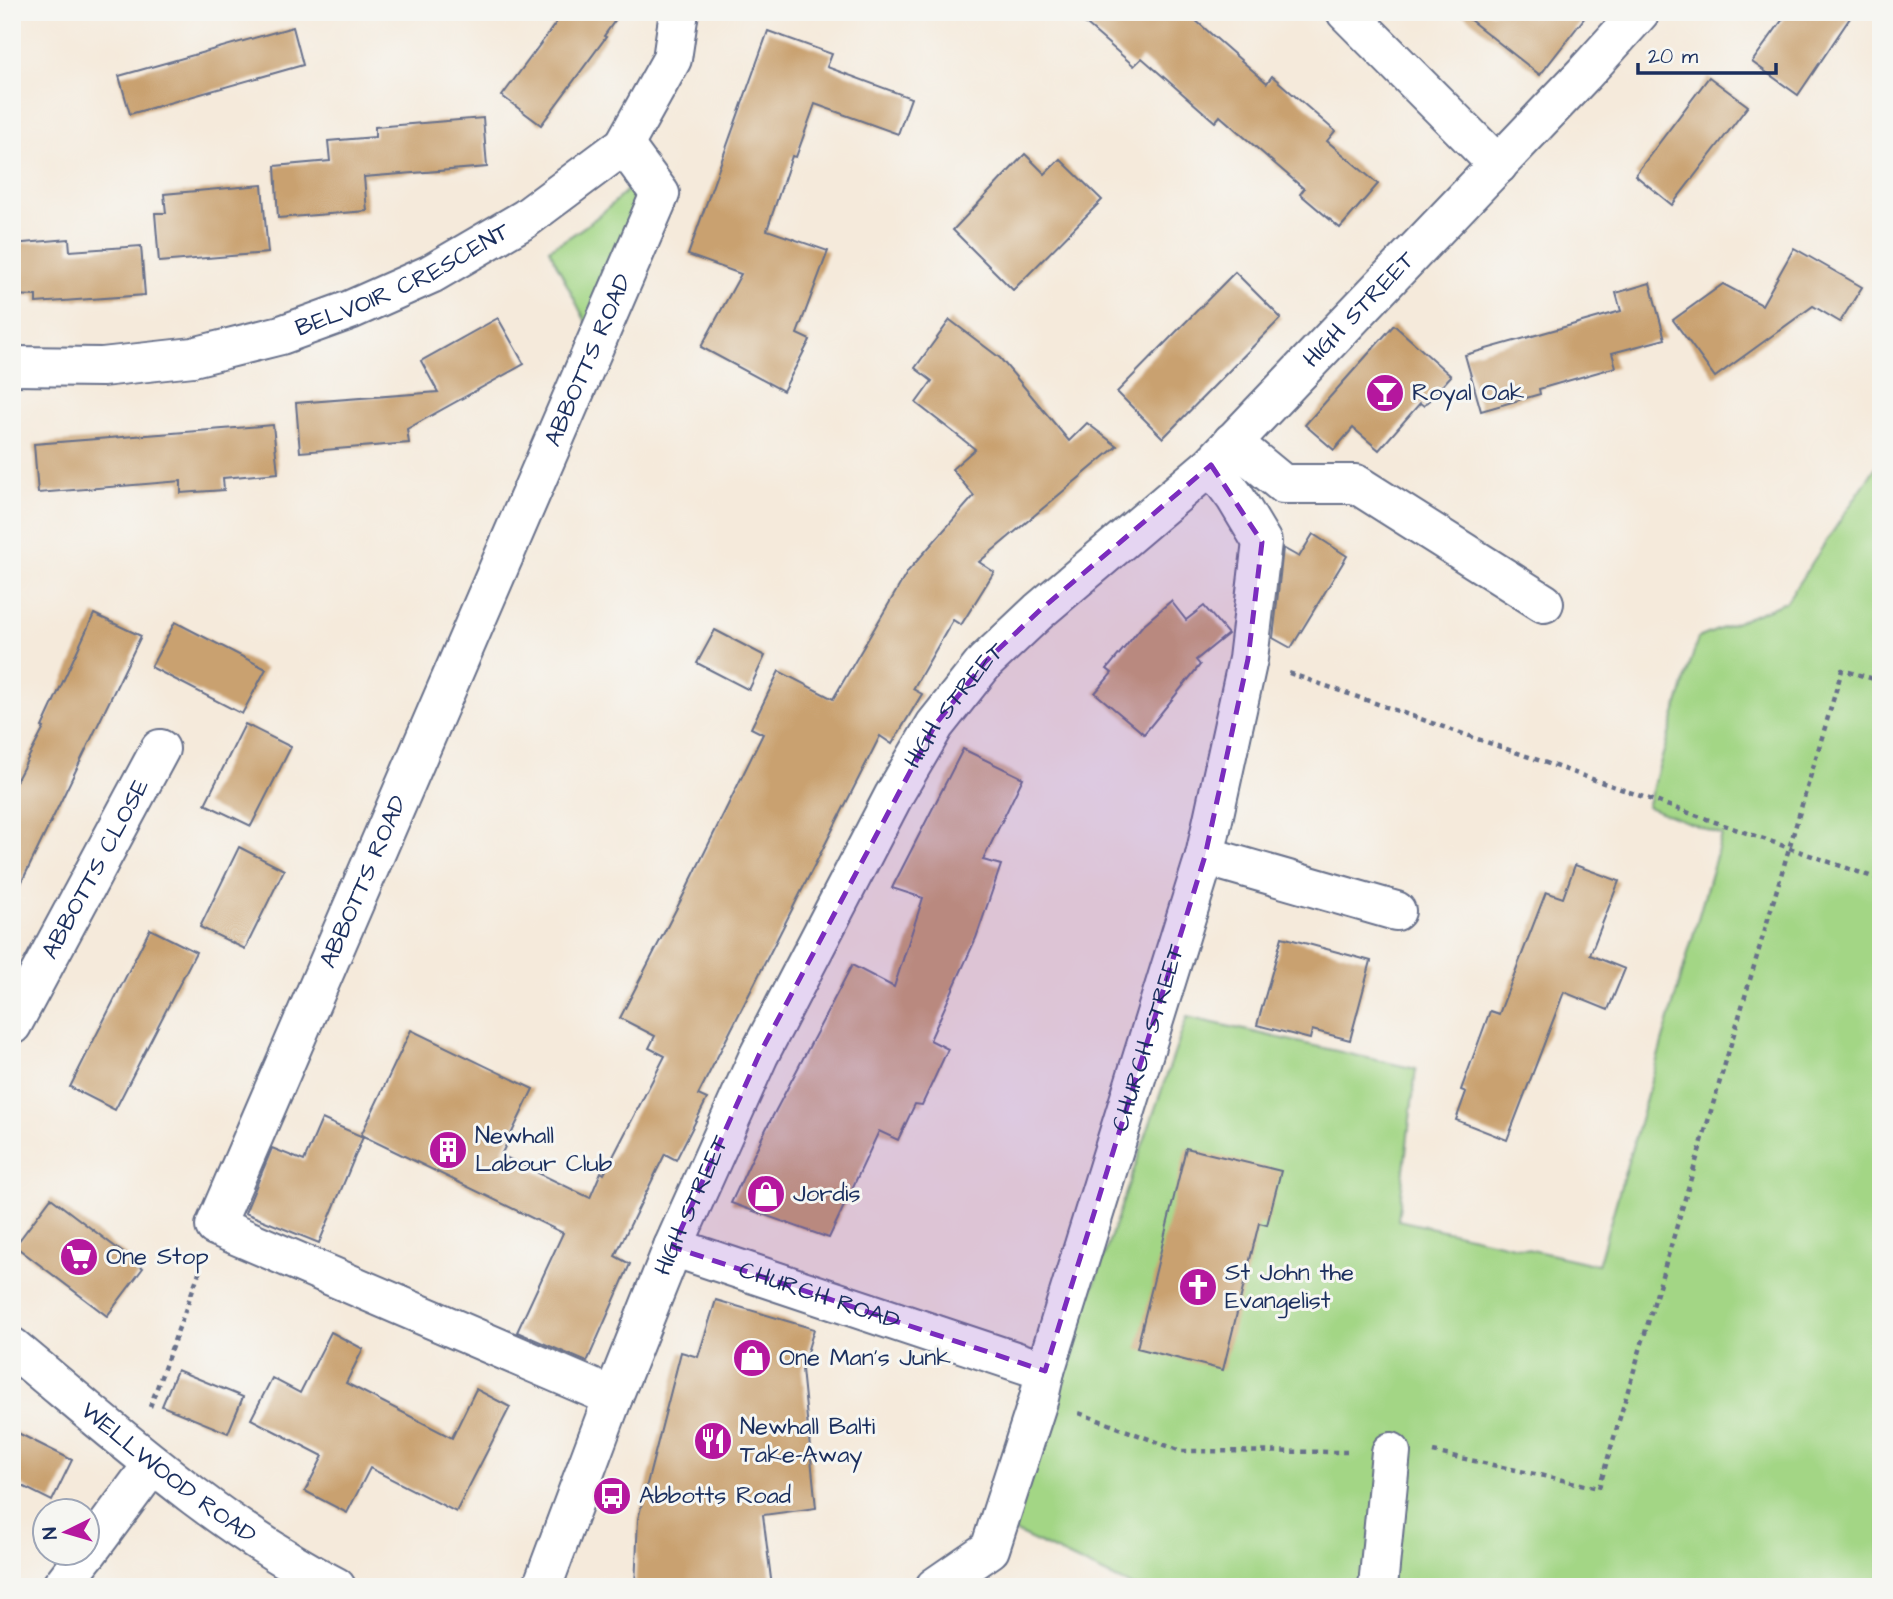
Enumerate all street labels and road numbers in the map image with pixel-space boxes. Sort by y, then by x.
street label: BELVOIR CRESCENT [291,214,516,345]
street label: HIGH STREET [1295,244,1423,375]
street label: ABBOTTS ROAD [536,269,640,452]
street label: HIGH STREET [896,635,1012,775]
street label: ABBOTTS CLOSE [33,773,158,965]
street label: ABBOTTS ROAD [311,790,416,973]
street label: CHURCH STREET [1103,940,1194,1136]
street label: HIGH STREET [646,1130,738,1280]
street label: CHURCH ROAD [734,1253,904,1338]
street label: WELLWOOD ROAD [73,1394,263,1552]

